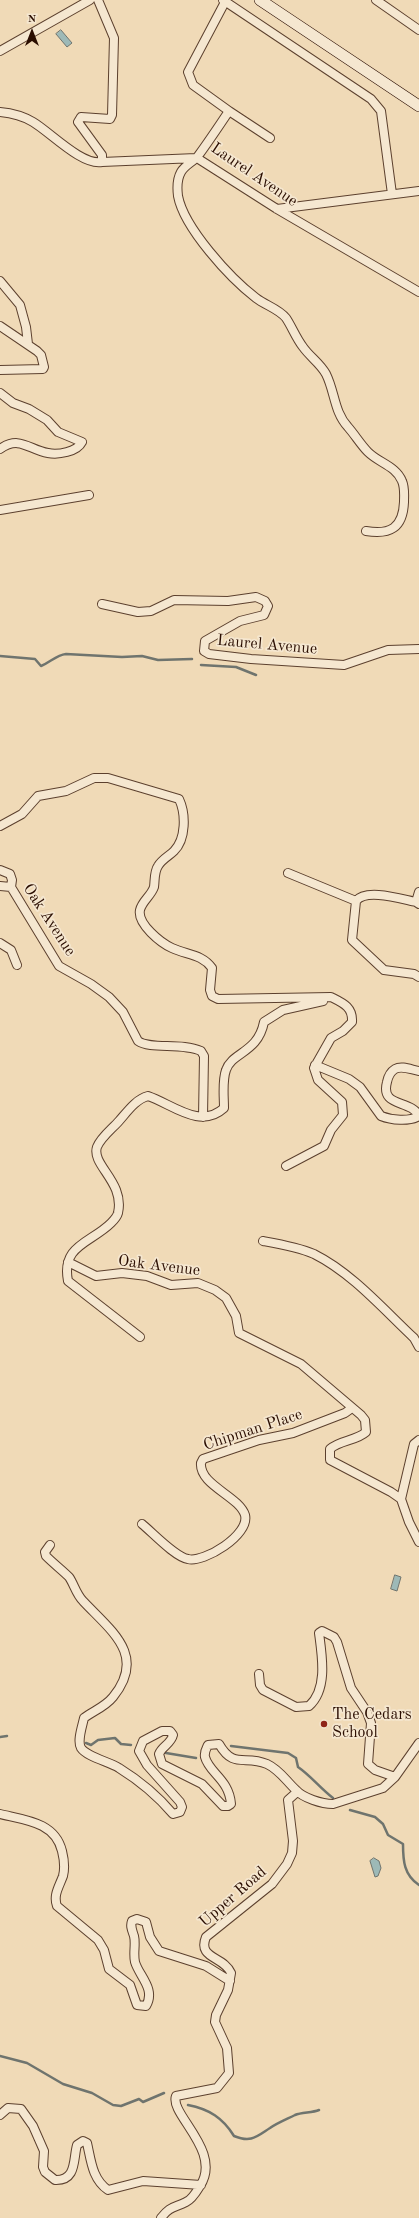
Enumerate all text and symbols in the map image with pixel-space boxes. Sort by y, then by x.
north arrow [12,12,52,52]
text: N [28,14,36,25]
street label: Laurel Avenue [207,139,301,211]
street label: Laurel Avenue [216,631,318,659]
street label: Oak Avenue [18,880,80,960]
street label: Oak Avenue [117,1251,201,1281]
street label: Chipman Place [201,1405,305,1455]
place label: The Cedars School [332,1705,412,1743]
marker: The Cedars School [319,1719,329,1729]
street label: Upper Road [195,1862,271,1932]

